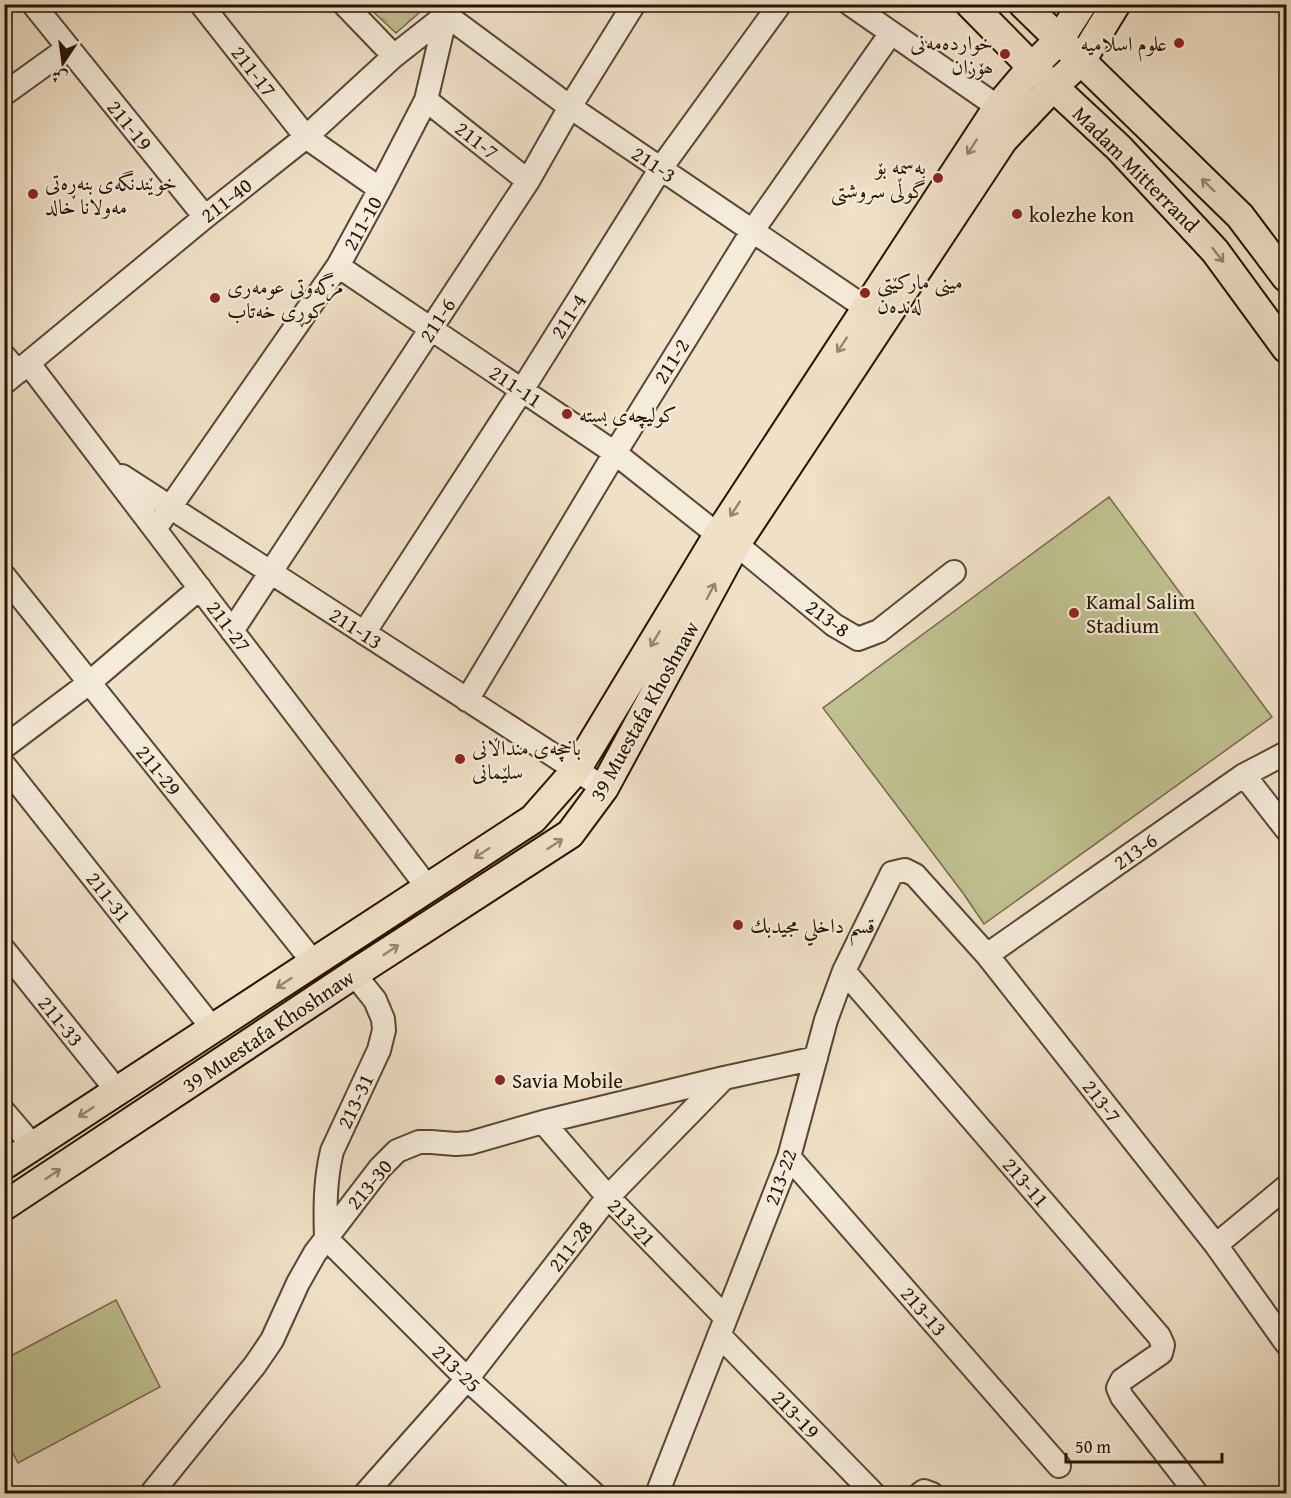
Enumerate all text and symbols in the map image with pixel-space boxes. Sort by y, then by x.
place label: خواردە‌مە‌نی ھۆزان [910,27,993,82]
place label: علوم اسلاميه [1080,28,1167,62]
north arrow [33,33,93,93]
marker: علوم اسلاميه [1172,36,1186,50]
street label: 211-17 [224,39,284,103]
marker: خواردە‌مە‌نی ھۆزان [998,47,1012,61]
text: ش [49,64,70,91]
street label: 211-19 [100,93,160,157]
street label: Madam Mitterrand [1066,99,1207,240]
street label: 211-7 [449,113,505,167]
street label: 211-3 [626,138,682,190]
one-way arrow [966,139,978,155]
place label: بە‌سمە‌ بۆ گوڵی سروشتی [831,151,926,206]
place label: خوێندنگەی بنەڕەتی مەولانا خالد [45,167,177,222]
street label: 211-40 [194,170,258,230]
marker: بە‌سمە‌ بۆ گوڵی سروشتی [931,171,945,185]
one-way arrow [1200,177,1215,192]
marker: خوێندنگەی بنەڕەتی مەولانا خالد [26,187,40,201]
street label: 211-10 [334,190,390,256]
place label: kolezhe kon [1029,199,1134,230]
marker: kolezhe kon [1010,207,1024,221]
one-way arrow [1211,246,1224,262]
place label: مینی ماركێتی لە‌ندە‌ن [877,266,963,321]
place label: مزگەوتی عومەری کوڕی خەتاب [227,271,343,328]
marker: مینی ماركێتی لە‌ندە‌ن [858,286,872,300]
street label: 211-4 [542,288,594,344]
marker: مزگەوتی عومەری کوڕی خەتاب [208,291,222,305]
street label: 211-6 [411,292,463,348]
street label: 211-2 [645,333,697,389]
one-way arrow [835,337,848,354]
street label: 211-11 [483,357,549,415]
place label: كولیچە‌ی بستە [579,399,677,430]
marker: كولیچە‌ی بستە [560,407,574,421]
one-way arrow [729,500,741,517]
one-way arrow [705,583,717,600]
place label: Kamal Salim Stadium [1086,586,1195,641]
street label: 213-8 [800,591,856,645]
street label: 211-27 [199,594,259,658]
street label: 211-13 [323,599,389,657]
marker: Kamal Salim Stadium [1067,606,1081,620]
street label: 39 Muestafa Khoshnaw [582,615,706,807]
one-way arrow [649,630,661,647]
place label: باخچەی منداڵانی سلێمانی [472,732,581,787]
street label: 211-29 [129,738,189,802]
marker: باخچەی منداڵانی سلێمانی [453,752,467,766]
street label: 213-6 [1107,825,1163,877]
one-way arrow [546,838,562,850]
one-way arrow [474,846,491,859]
street label: 211-31 [79,865,139,929]
place label: قسم داخلي مجيدبك [750,910,875,947]
marker: قسم داخلي مجيدبك [731,918,745,932]
one-way arrow [382,944,399,956]
street label: 39 Muestafa Khoshnaw [176,962,360,1100]
one-way arrow [276,977,293,989]
street label: 211-33 [31,989,91,1053]
place label: Savia Mobile [512,1065,623,1096]
street label: 213-31 [329,1068,381,1134]
marker: Savia Mobile [493,1073,507,1087]
street label: 213-7 [1075,1073,1129,1129]
one-way arrow [78,1107,95,1119]
street label: 213-22 [756,1145,804,1209]
street label: 213-11 [995,1150,1057,1214]
street label: 213-30 [339,1152,399,1216]
one-way arrow [44,1168,61,1180]
street label: 213-21 [601,1190,663,1254]
street label: 211-28 [540,1214,600,1278]
street label: 213-13 [893,1279,955,1343]
street label: 213-25 [425,1337,489,1399]
street label: 213-19 [765,1382,827,1446]
scale bar [1066,1426,1222,1464]
text: 50 m [1075,1433,1111,1460]

